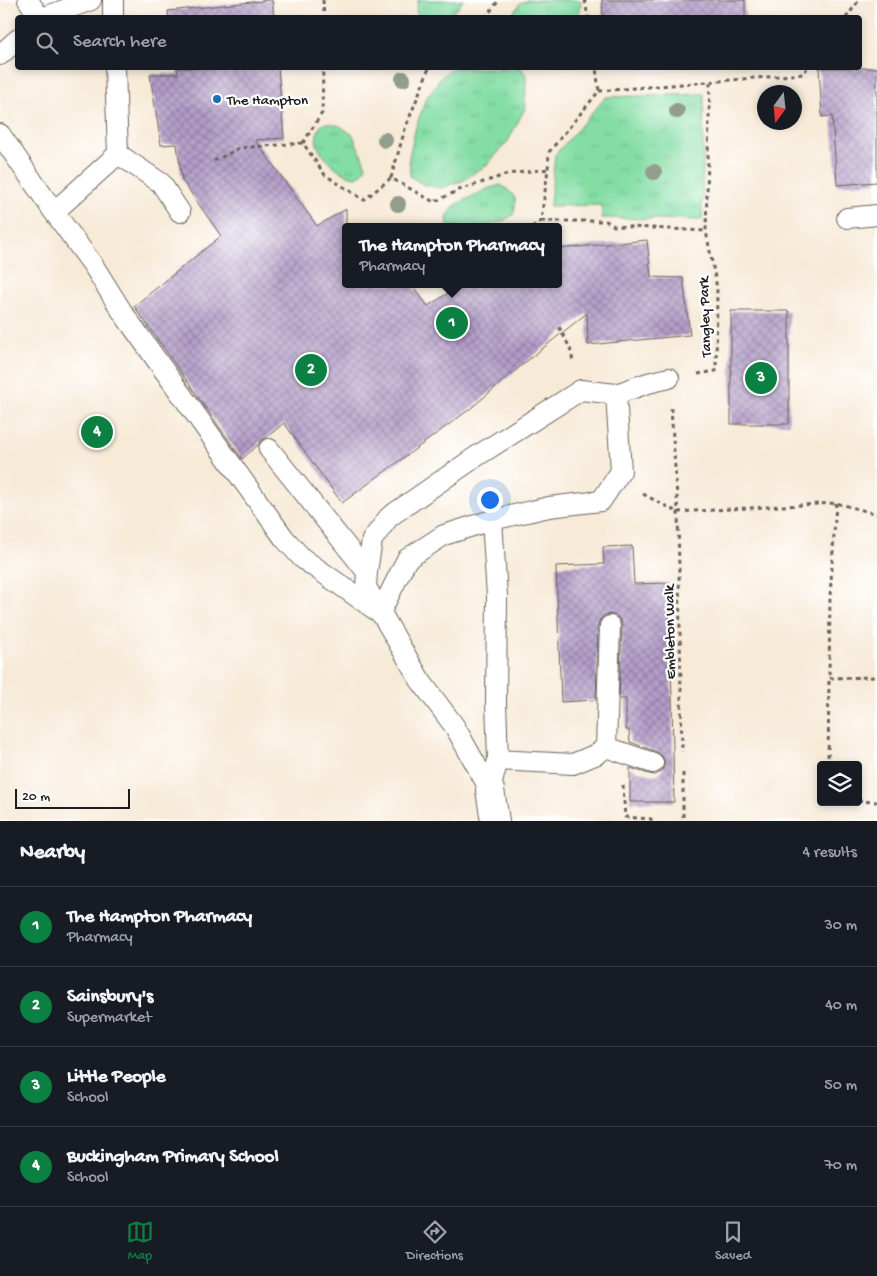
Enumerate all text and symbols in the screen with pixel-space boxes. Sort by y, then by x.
search box [15,15,862,70]
icon: search [33,29,61,57]
text: Search here [73,31,167,54]
north arrow [757,85,802,130]
place label: The Hampton [226,92,308,110]
marker: The Hampton [211,93,223,105]
popup [342,223,562,288]
text: The Hampton Pharmacy [359,235,545,258]
text: Pharmacy [359,258,425,277]
street label: Tangley Park [696,275,716,358]
pin: 1 [436,304,468,342]
pin: 2 [295,351,327,389]
pin: 3 [745,359,777,397]
pin: 4 [81,413,113,451]
your location [477,487,503,513]
street label: Embleton Walk [661,583,681,679]
map controls [817,761,862,806]
button: layers [817,761,862,806]
scale bar [15,786,130,809]
text: 20 m [22,789,50,806]
text: Nearby [20,841,85,866]
text: 4 results [802,844,857,863]
text: The Hampton Pharmacy [67,906,252,929]
text: 1 [33,917,39,936]
text: 30 m [824,917,857,936]
text: Pharmacy [67,929,133,948]
text: Sainsbury's [67,986,153,1009]
text: 2 [32,997,40,1016]
text: 40 m [825,997,857,1016]
text: Supermarket [67,1009,152,1028]
text: Little People [67,1066,166,1089]
text: 3 [32,1077,40,1096]
text: 50 m [824,1077,857,1096]
text: School [67,1089,109,1108]
text: Buckingham Primary School [67,1146,279,1169]
text: 4 [32,1157,40,1176]
text: 70 m [824,1157,857,1176]
text: School [67,1169,109,1188]
tab: Map [126,1218,154,1265]
tab: Directions [406,1218,463,1265]
tab: Saved [715,1218,751,1265]

